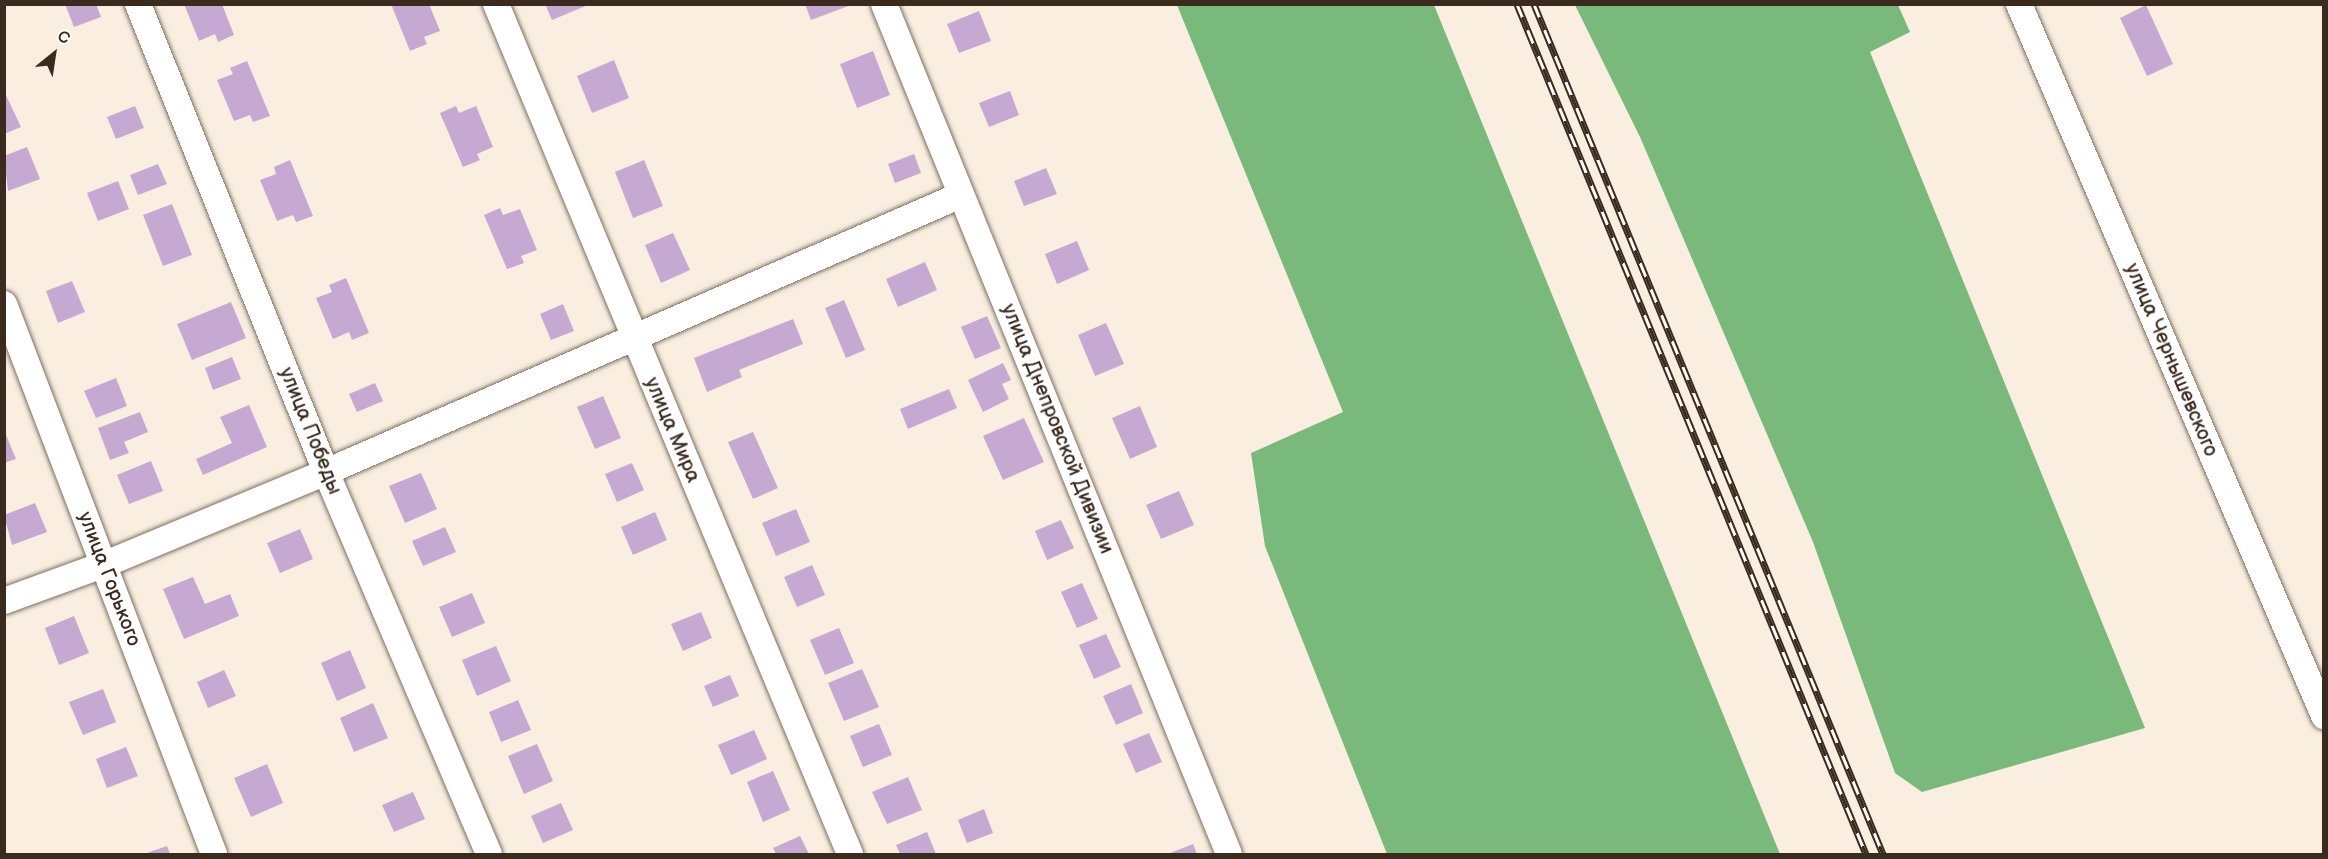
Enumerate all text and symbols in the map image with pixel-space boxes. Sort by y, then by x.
north arrow [24,24,84,84]
text: С [54,27,73,49]
street label: улица Чернышевского [2119,260,2223,460]
street label: улица Днепровской Дивизии [996,301,1118,557]
street label: улица Победы [274,364,346,498]
street label: улица Мира [639,374,705,486]
street label: улица Горького [72,508,146,650]

